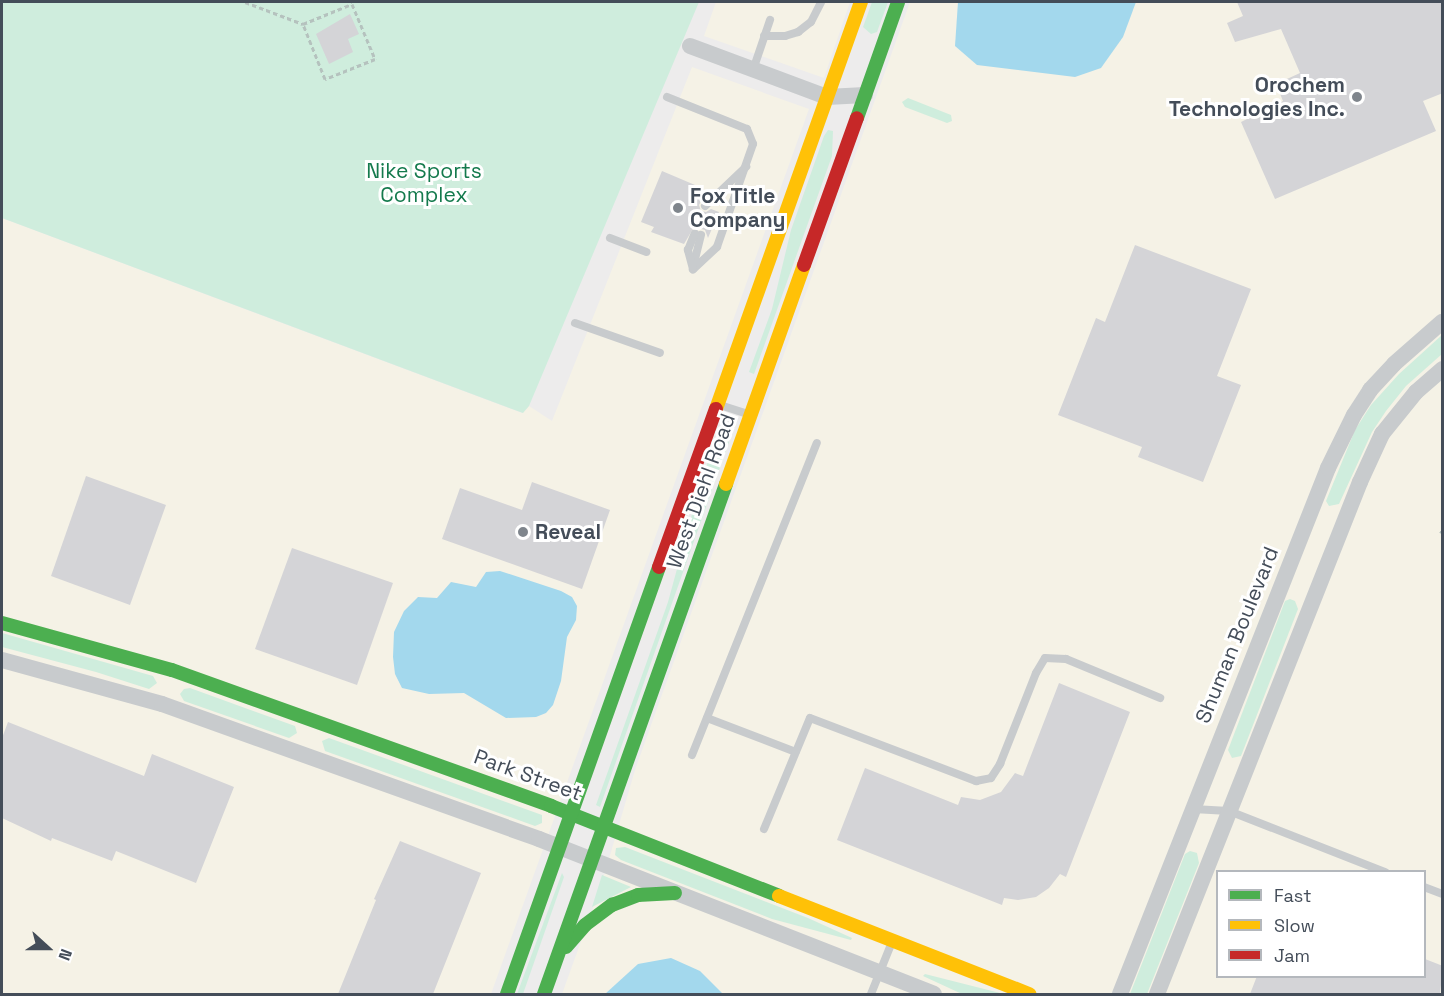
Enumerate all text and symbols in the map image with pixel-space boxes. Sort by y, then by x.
place label: Orochem Technologies Inc. [1169,72,1345,122]
marker: Orochem Technologies Inc. [1350,90,1364,104]
park label: Nike Sports Complex [366,158,482,208]
place label: Fox Title Company [690,183,786,233]
marker: Fox Title Company [671,201,685,215]
street label: West Diehl Road [661,410,741,572]
place label: Reveal [535,519,601,545]
marker: Reveal [516,525,530,539]
street label: Shuman Boulevard [1190,543,1284,727]
street label: Park Street [470,744,586,806]
legend [1216,870,1426,978]
text: Fast [1274,884,1311,907]
text: Slow [1274,914,1315,937]
north arrow [18,918,78,978]
text: Jam [1274,944,1310,967]
text: N [54,946,77,963]

